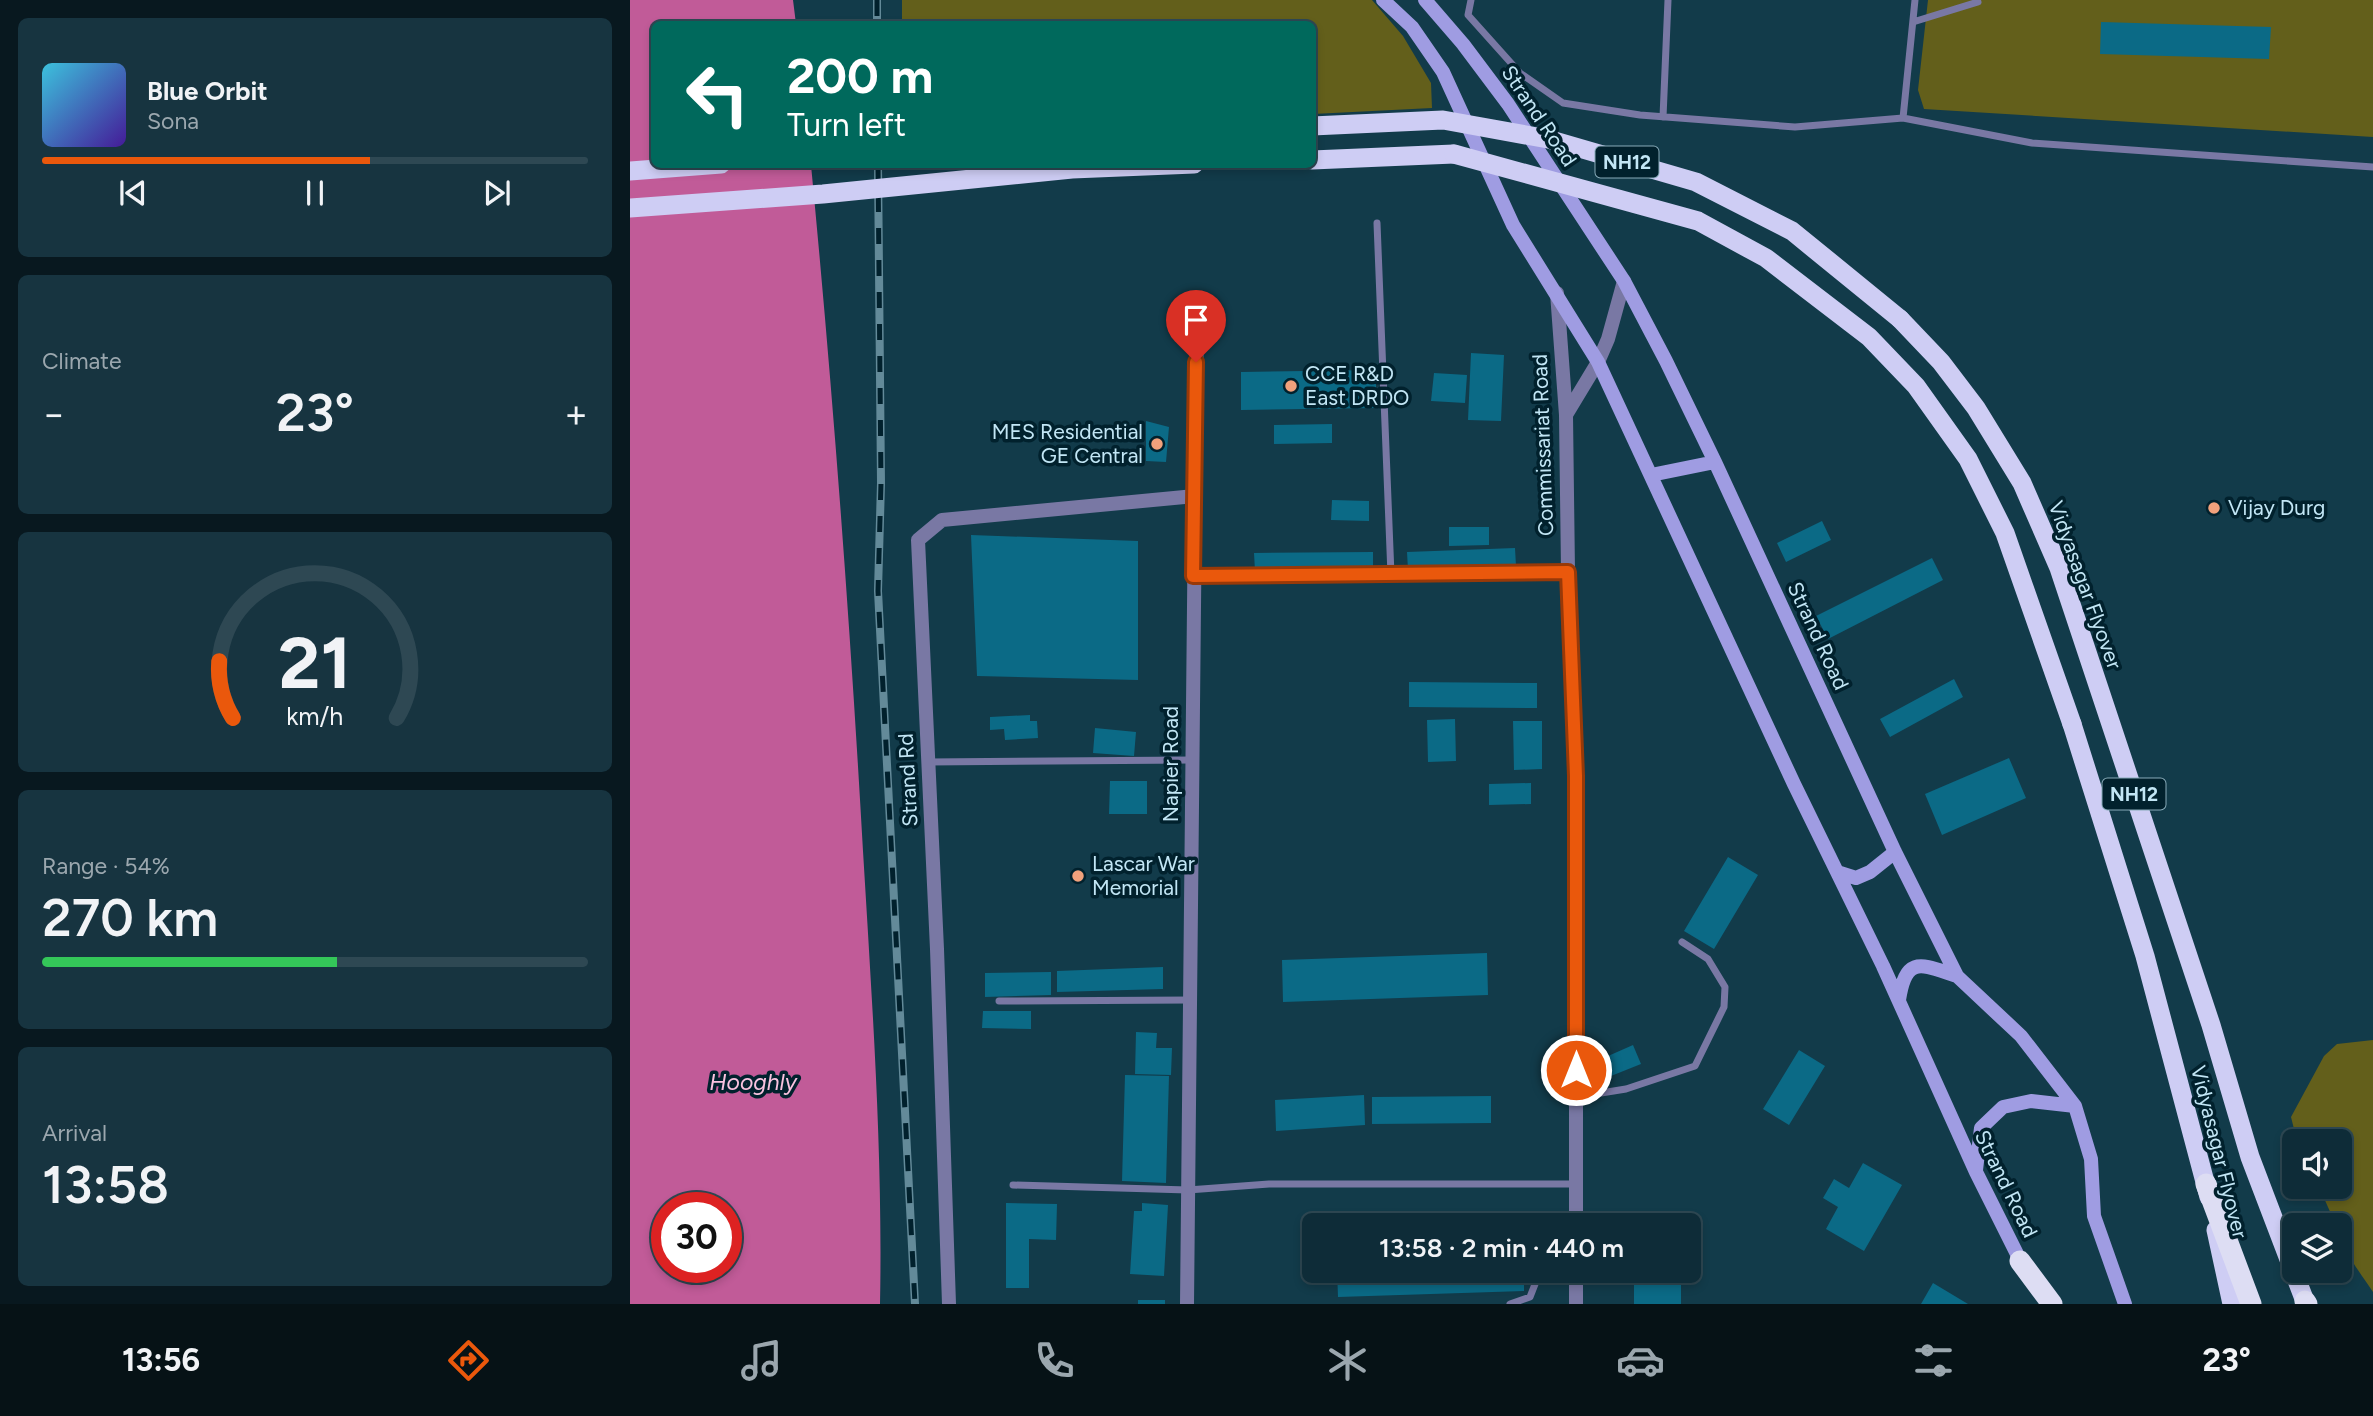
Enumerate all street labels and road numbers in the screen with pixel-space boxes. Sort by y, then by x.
street label: Strand Road [1497,61,1582,171]
road number: NH12 [1595,146,1658,178]
street label: Commissariat Road [1527,353,1558,537]
street label: Vidyasagar Flyover [2043,497,2127,672]
street label: Strand Road [1783,578,1854,694]
street label: Napier Road [1158,706,1183,822]
street label: Strand Rd [893,733,922,827]
road number: NH12 [2102,778,2166,810]
street label: Vidyasagar Flyover [2186,1063,2253,1241]
street label: Strand Road [1970,1126,2043,1241]

